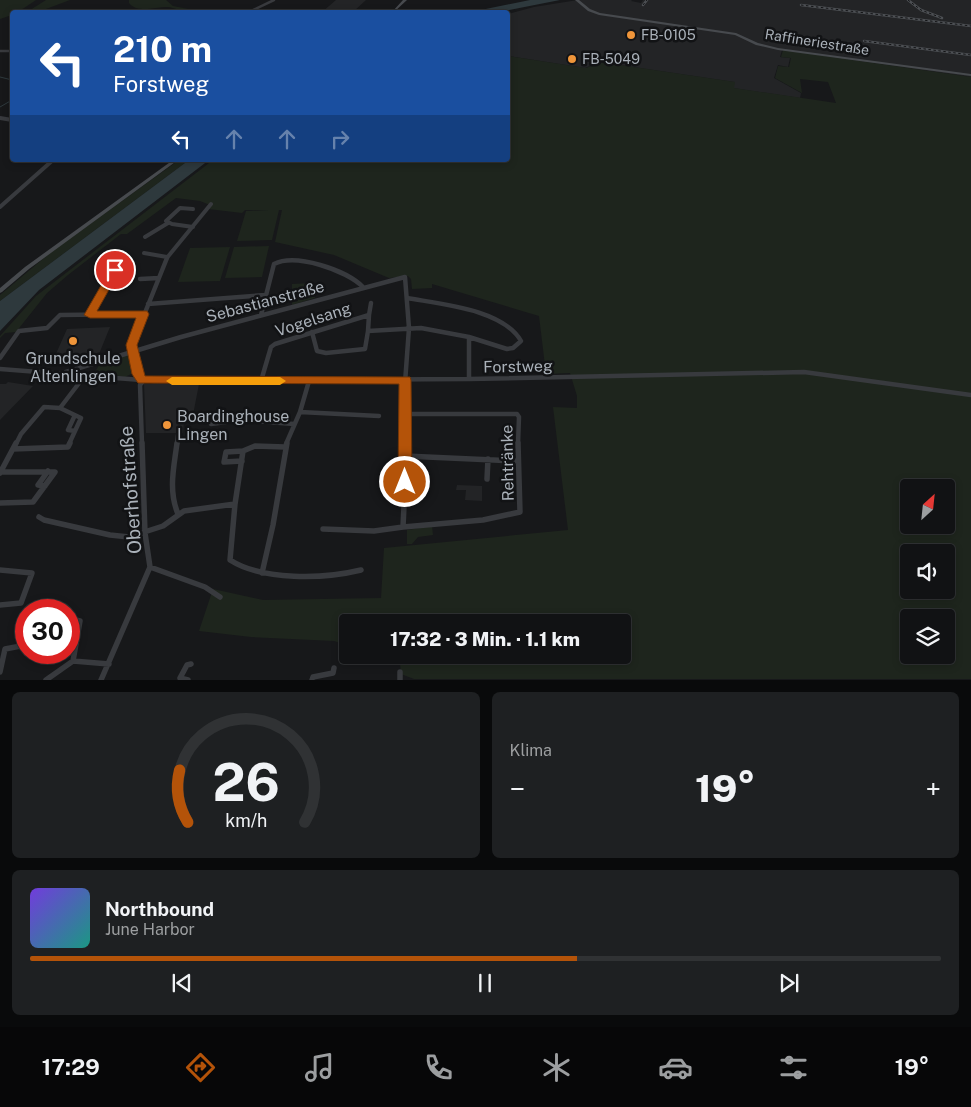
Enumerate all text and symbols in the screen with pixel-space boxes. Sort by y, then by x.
street label: Raffineriestraße [764,26,870,58]
place label: FB-0105 [641,27,696,43]
text: 210 m [113,29,212,70]
marker: FB-0105 [625,29,637,41]
icon: left [30,30,95,95]
place label: FB-5049 [582,51,640,67]
marker: FB-5049 [566,53,578,65]
text: Forstweg [113,71,209,97]
icon: left [167,125,195,153]
icon: ahead [220,125,248,153]
icon: ahead [273,125,301,153]
icon: right [326,125,354,153]
pin [94,249,136,291]
icon: arrive [101,256,129,284]
street label: Sebastianstraße [204,277,326,326]
street label: Vogelsang [273,298,353,341]
marker: Grundschule Altenlingen [67,335,79,347]
place label: Grundschule Altenlingen [26,349,120,386]
street label: Forstweg [483,356,553,377]
place label: Boardinghouse Lingen [177,407,289,444]
marker: Boardinghouse Lingen [161,419,173,431]
street label: Oberhofstraße [115,425,145,555]
street label: Rehtränke [497,425,518,501]
position arrow [378,455,430,507]
north arrow [900,479,955,534]
map controls [900,479,955,664]
button: sound [900,544,955,599]
speed limit sign: 30 [15,599,80,664]
button: layers [900,609,955,664]
text: 17:32 · 3 Min. · 1.1 km [390,628,580,650]
text: Klima [510,741,552,760]
text: 26 [212,752,279,813]
text: 19° [695,766,755,811]
text: − [510,772,525,805]
text: + [925,772,941,805]
text: km/h [225,810,267,831]
text: Northbound [105,898,214,920]
text: June Harbor [105,920,195,939]
icon: previous [168,969,196,997]
icon: pause [471,969,499,997]
icon: next [775,969,803,997]
icon: directions [183,1050,218,1085]
icon: music [302,1050,337,1085]
icon: phone [421,1050,456,1085]
icon: climate [539,1050,574,1085]
icon: car [658,1050,693,1085]
icon: filters [776,1050,811,1085]
text: 17:29 [42,1054,100,1080]
text: 19° [895,1054,929,1080]

